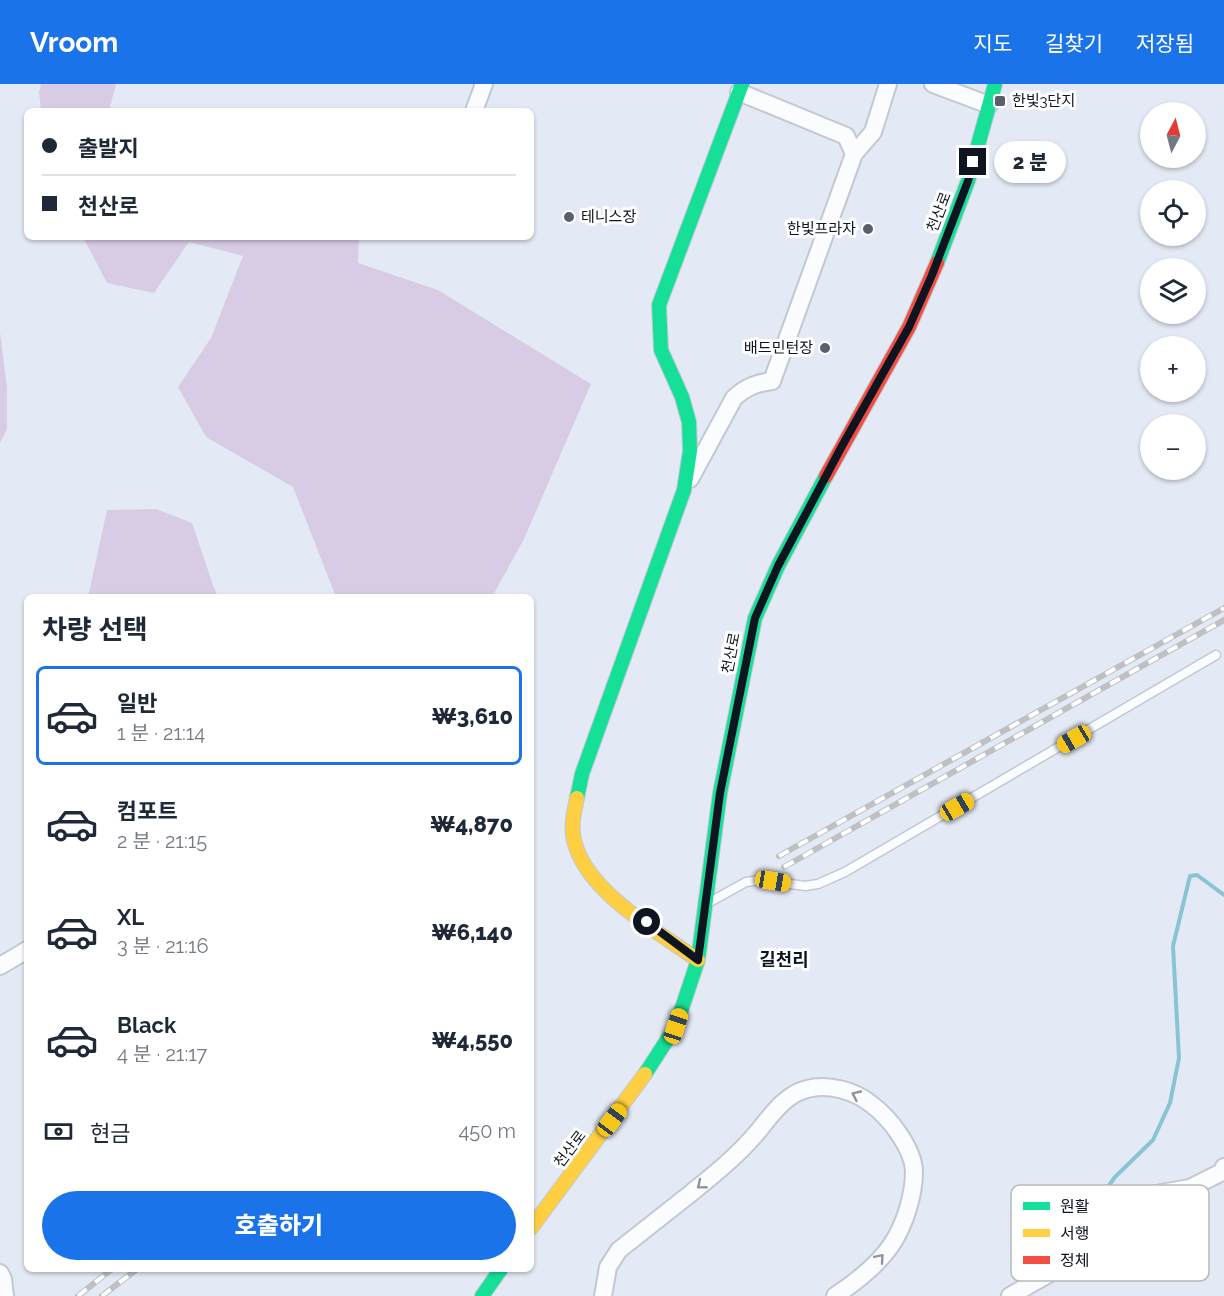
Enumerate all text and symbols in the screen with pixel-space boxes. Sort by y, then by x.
text: Vroom [30,26,118,59]
text: 지도 [973,31,1012,56]
text: 길찾기 [1045,31,1103,56]
text: 저장됨 [1136,31,1194,56]
place label: 한빛3단지 [1012,92,1075,110]
marker: 한빛3단지 [993,94,1007,108]
north arrow [1140,102,1206,168]
map controls [1140,102,1206,480]
text: 출발지 [78,135,139,161]
callout: 2 분 [994,141,1066,183]
route end [959,148,986,175]
text: 2 분 [1013,150,1047,174]
button: locate [1140,180,1206,246]
street label: 천산로 [923,189,955,235]
text: 천산로 [78,193,139,219]
place label: 테니스장 [581,208,636,226]
marker: 테니스장 [562,210,576,224]
place label: 한빛프라자 [787,220,856,238]
marker: 한빛프라자 [861,222,875,236]
button: layers [1140,258,1206,324]
button: + [1140,336,1206,402]
place label: 배드민턴장 [744,339,813,357]
marker: 배드민턴장 [818,341,832,355]
button: − [1140,414,1206,480]
text: 차량 선택 [42,614,148,645]
street label: 천산로 [718,631,744,675]
icon: car [45,689,99,743]
text: 일반 [117,690,157,716]
text: ₩3,610 [431,703,513,729]
text: 1 분 · 21:14 [117,721,205,745]
car [1054,722,1094,756]
car [937,790,977,824]
icon: car [45,797,99,851]
text: 컴포트 [117,798,178,824]
text: ₩4,870 [430,811,513,837]
text: 2 분 · 21:15 [117,829,207,853]
car [754,869,792,893]
text: XL [117,904,144,930]
icon: car [45,905,99,959]
route start [633,908,660,935]
text: ₩6,140 [431,919,513,945]
text: 3 분 · 21:16 [117,934,209,958]
district label: 길천리 [759,949,809,970]
car [662,1006,690,1046]
text: Black [117,1012,176,1038]
icon: car [45,1013,99,1067]
text: ₩4,550 [431,1027,513,1053]
text: 4 분 · 21:17 [117,1042,207,1066]
one-way arrow [852,1091,863,1103]
car [594,1100,630,1140]
icon: cash [42,1115,75,1148]
text: 450 m [458,1119,516,1143]
text: 현금 [90,1120,130,1146]
street label: 천산로 [550,1127,590,1171]
one-way arrow [697,1177,708,1188]
legend [1011,1185,1209,1281]
button: 호출하기 [42,1191,516,1260]
text: 원활 [1060,1197,1090,1216]
text: 서행 [1060,1224,1089,1243]
text: 정체 [1060,1251,1089,1270]
one-way arrow [873,1254,884,1265]

